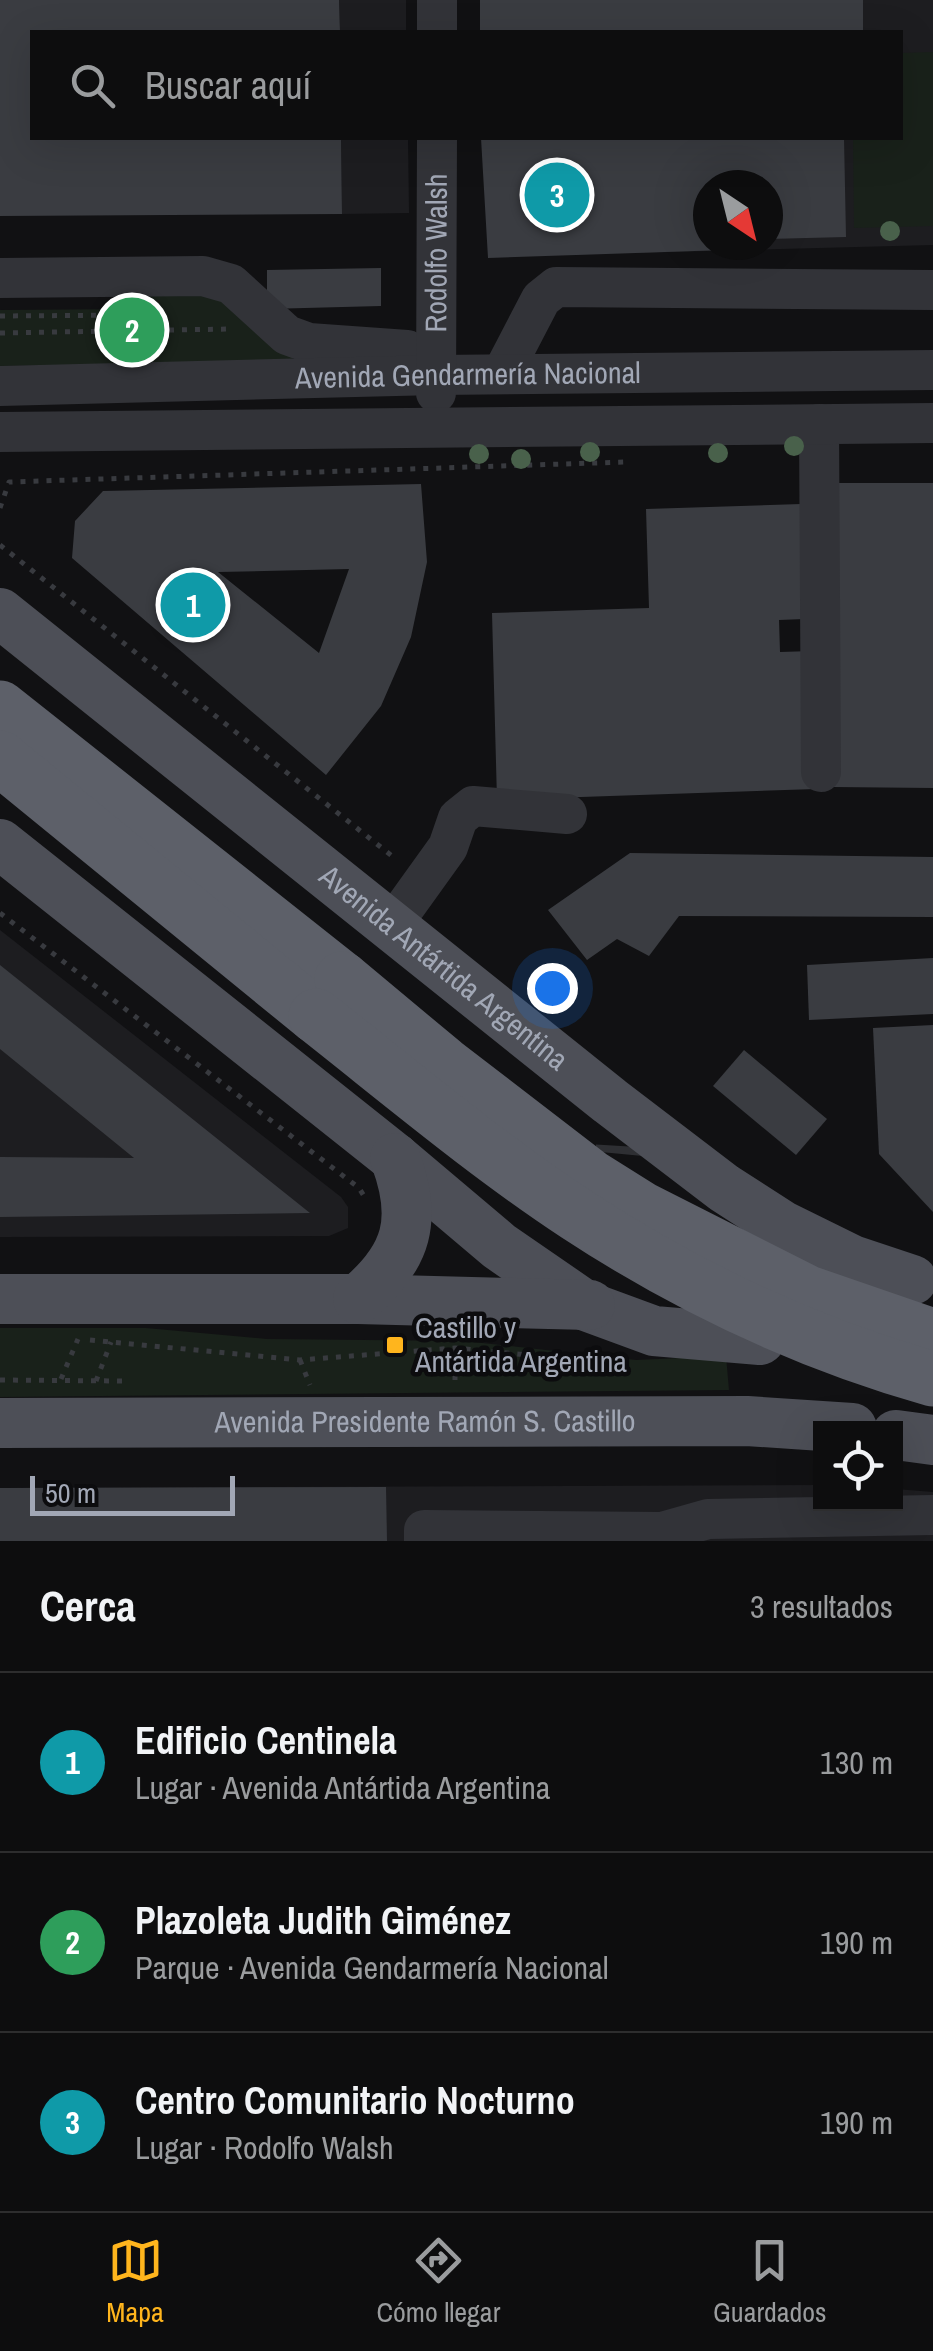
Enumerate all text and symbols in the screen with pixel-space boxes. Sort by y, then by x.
search box [30,30,903,140]
icon: search [65,58,120,113]
text: Buscar aquí [145,60,311,111]
pin: 3 [524,158,590,232]
north arrow [693,170,783,260]
street label: Rodolfo Walsh [415,173,456,333]
pin: 2 [100,292,164,368]
street label: Avenida Gendarmería Nacional [294,352,641,398]
pin: 1 [160,568,226,642]
street label: Avenida Antártida Argentina [311,855,577,1079]
your location [527,963,578,1014]
place label: Castillo y Antártida Argentina [414,1307,627,1381]
marker: Castillo y Antártida Argentina [384,1334,406,1356]
street label: Avenida Presidente Ramón S. Castillo [213,1400,636,1441]
map controls [813,1421,903,1511]
button: locate [813,1421,903,1511]
scale bar [30,1471,235,1516]
text: 50 m [45,1474,96,1512]
text: Cerca [40,1578,136,1634]
text: 3 resultados [750,1585,893,1628]
text: Edificio Centinela [135,1715,396,1766]
text: 1 [65,1741,80,1784]
text: 130 m [820,1741,893,1784]
text: Lugar · Avenida Antártida Argentina [135,1766,550,1809]
text: Plazoleta Judith Giménez [135,1895,511,1946]
text: 2 [65,1921,80,1964]
text: 190 m [820,1921,893,1964]
text: Parque · Avenida Gendarmería Nacional [135,1946,609,1989]
text: Centro Comunitario Nocturno [135,2075,575,2126]
text: 3 [65,2101,80,2144]
text: 190 m [820,2101,893,2144]
text: Lugar · Rodolfo Walsh [135,2126,394,2169]
tab: Mapa [106,2233,164,2331]
tab: Cómo llegar [377,2233,500,2331]
tab: Guardados [713,2233,827,2331]

